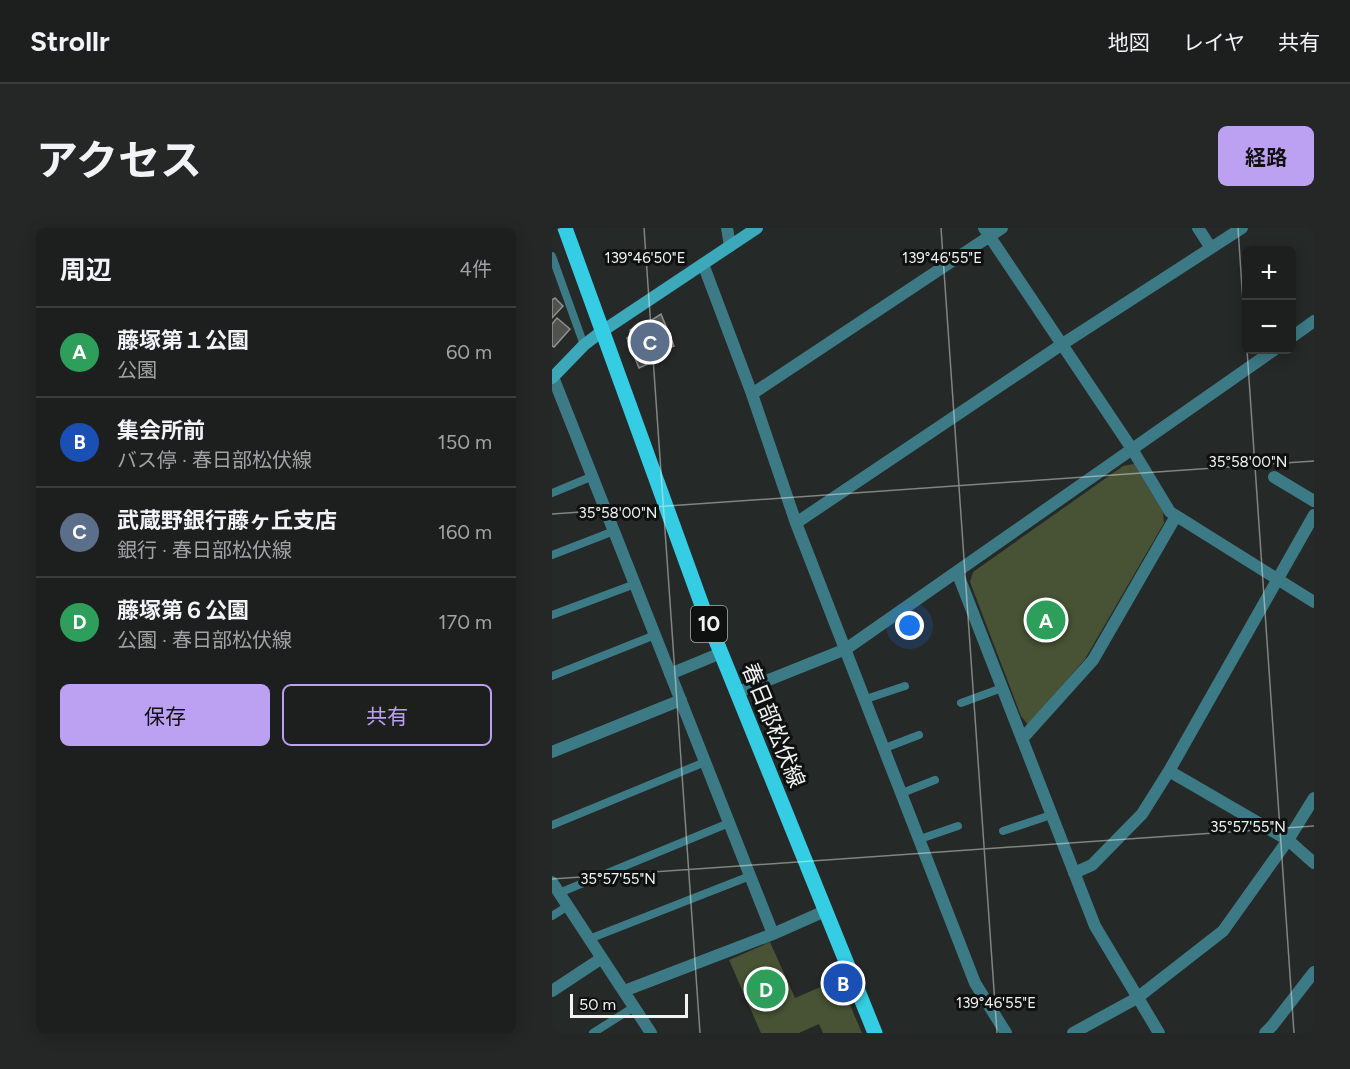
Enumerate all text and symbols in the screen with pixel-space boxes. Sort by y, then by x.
text: Strollr [30,24,110,58]
text: 地図 [1108,30,1150,55]
text: レイヤ [1183,30,1245,55]
text: 共有 [1278,30,1320,55]
button: 経路 [1218,126,1314,186]
text: アクセス [36,135,202,186]
map controls [1242,246,1296,354]
button: + [1242,246,1296,300]
text: 139°46'50"E [604,249,686,267]
text: 139°46'55"E [902,249,982,267]
text: 周辺 [60,254,112,286]
text: 4件 [460,257,492,281]
button: − [1242,300,1296,354]
pin: C [630,320,670,364]
text: 藤塚第１公園 [117,327,249,354]
text: A [72,340,87,364]
text: 60 m [446,340,492,364]
text: 公園 [117,358,157,382]
text: 集会所前 [117,417,205,444]
text: B [73,430,86,454]
text: 150 m [437,430,492,454]
text: バス停 · 春日部松伏線 [117,448,312,472]
text: 35°58'00"N [1209,453,1287,471]
text: 35°58'00"N [579,504,657,522]
text: 武蔵野銀行藤ヶ丘支店 [117,507,337,534]
text: C [72,520,87,544]
text: 160 m [438,520,492,544]
text: 銀行 · 春日部松伏線 [117,538,292,562]
text: 藤塚第６公園 [117,597,249,624]
pin: A [1026,598,1066,642]
road number: 10 [691,606,727,642]
text: D [73,610,87,634]
text: 170 m [438,610,492,634]
your location [895,611,924,640]
text: 公園 · 春日部松伏線 [117,628,292,652]
street label: 春日部松伏線 [736,659,811,791]
button: 保存 [60,684,270,746]
button: 共有 [282,684,492,746]
text: 35°57'55"N [1210,818,1286,836]
text: 35°57'55"N [580,870,656,888]
pin: B [824,960,862,1005]
pin: D [746,966,786,1011]
scale bar [570,991,688,1018]
text: 139°46'55"E [956,994,1036,1012]
text: 50 m [579,995,616,1014]

